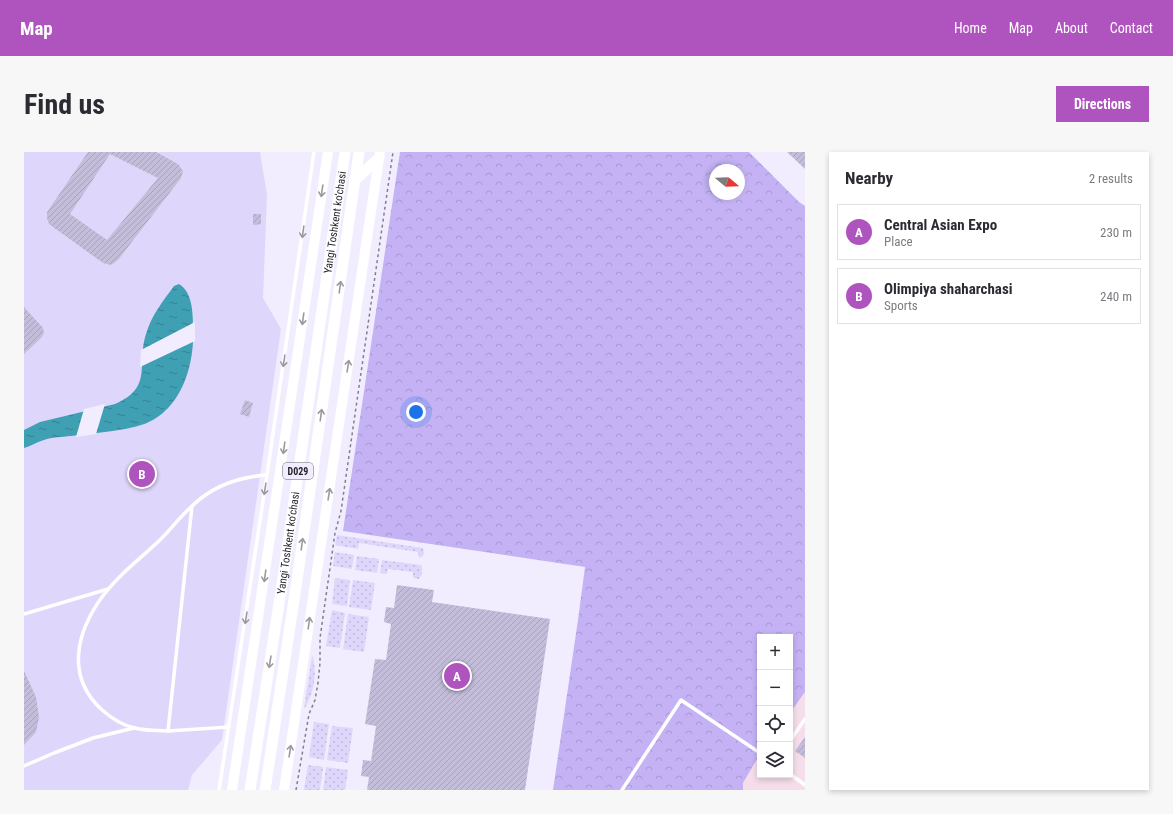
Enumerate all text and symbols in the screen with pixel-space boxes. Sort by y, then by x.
text: Map [20,17,53,40]
text: Home [954,20,987,36]
text: Map [1009,20,1033,36]
text: About [1055,20,1088,36]
text: Contact [1110,20,1153,36]
button: Directions [1056,86,1149,122]
text: Find us [24,88,105,121]
north arrow [709,164,745,200]
text: Nearby [845,168,893,188]
street label: Yangi Toshkent ko‘chasi [321,170,349,274]
text: 2 results [1089,171,1133,186]
one-way arrow [318,184,326,197]
text: Central Asian Expo [884,216,997,234]
one-way arrow [299,225,307,238]
text: A [855,225,863,240]
text: 230 m [1100,225,1132,240]
text: Place [884,234,913,249]
one-way arrow [336,280,344,293]
text: Olimpiya shaharchasi [884,280,1013,298]
text: B [855,289,863,304]
text: 240 m [1100,289,1132,304]
text: Sports [884,298,918,313]
one-way arrow [299,312,307,325]
one-way arrow [280,354,288,367]
one-way arrow [344,360,352,373]
your location [406,402,426,422]
one-way arrow [317,409,325,422]
one-way arrow [280,441,288,454]
pin: B [129,459,155,489]
road number: D029 [283,463,313,479]
one-way arrow [261,482,269,495]
one-way arrow [325,488,333,501]
street label: Yangi Toshkent ko‘chasi [274,491,302,595]
one-way arrow [298,538,306,551]
one-way arrow [261,569,269,582]
one-way arrow [242,611,250,624]
one-way arrow [305,617,313,630]
map controls [757,634,793,778]
button: + [757,634,793,670]
one-way arrow [266,655,274,668]
pin: A [444,661,470,691]
button: − [757,670,793,706]
button: locate [757,706,793,742]
button: layers [757,742,793,778]
one-way arrow [286,745,294,758]

